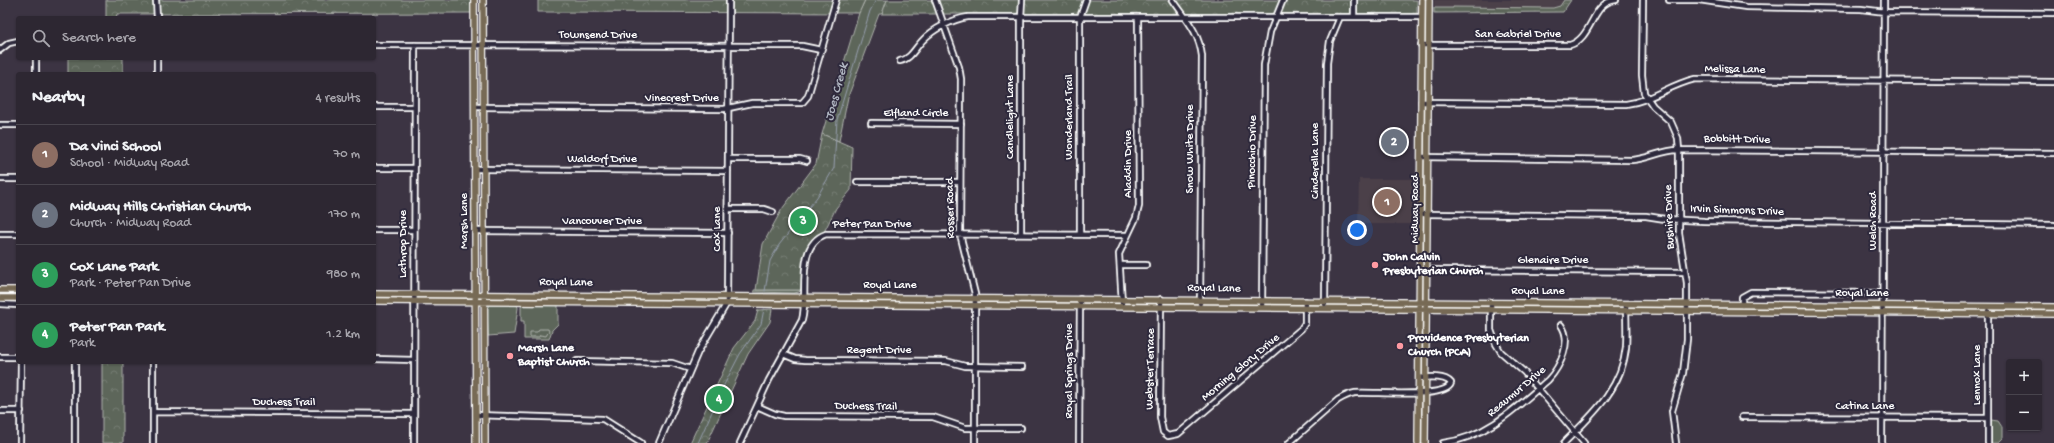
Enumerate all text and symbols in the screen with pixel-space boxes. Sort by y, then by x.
search box [16,16,376,60]
icon: search [30,27,52,49]
street label: San Gabriel Drive [1475,28,1562,42]
text: Search here [62,29,136,47]
street label: Townsend Drive [558,29,638,43]
water label: Joes Creek [822,60,852,122]
street label: Melissa Lane [1704,62,1766,78]
street label: Candlelight Lane [1004,74,1018,159]
street label: Wonderland Trail [1063,74,1077,160]
text: Nearby [32,88,85,108]
text: 4 results [316,91,360,106]
street label: Vinecrest Drive [644,92,720,106]
street label: Snow White Drive [1184,104,1198,193]
street label: Elfland Circle [884,107,949,121]
street label: Pinocchio Drive [1245,114,1261,190]
street label: Cinderella Lane [1309,122,1323,199]
pin: 2 [1381,127,1407,157]
street label: Aladdin Drive [1122,129,1136,198]
street label: Bobbitt Drive [1703,132,1771,148]
text: Da Vinci School [70,138,161,156]
text: 1 [42,147,48,162]
text: 70 m [334,147,360,162]
street label: Waldorf Drive [567,153,638,167]
text: School · Midway Road [70,156,189,171]
street label: Midway Road [1409,174,1423,243]
street label: Rosser Road [943,176,959,239]
street label: Bushire Drive [1662,184,1678,251]
pin: 1 [1374,187,1400,217]
street label: Welch Road [1867,191,1881,250]
street label: Marsh Lane [458,192,472,249]
text: Midway Hills Christian Church [70,198,251,216]
street label: Irvin Simmons Drive [1690,202,1785,220]
street label: Cox Lane [711,206,725,251]
pin: 3 [790,206,816,236]
text: 2 [42,207,48,222]
text: 170 m [328,207,360,222]
street label: Lathrop Drive [397,209,411,278]
street label: Vancouver Drive [561,215,643,229]
text: Church · Midway Road [70,216,191,231]
street label: Peter Pan Drive [832,218,912,232]
your location [1347,220,1367,240]
place label: John Calvin Presbyterian Church [1382,251,1484,279]
street label: Glenaire Drive [1518,254,1589,268]
text: Cox Lane Park [70,258,158,276]
marker: John Calvin Presbyterian Church [1370,260,1380,270]
text: 3 [42,267,48,282]
text: 980 m [327,267,360,282]
text: Park · Peter Pan Drive [70,276,191,291]
street label: Royal Lane [539,276,594,290]
street label: Royal Lane [863,279,918,293]
street label: Royal Lane [1187,282,1242,296]
street label: Royal Lane [1511,285,1566,299]
street label: Royal Lane [1835,287,1890,301]
text: Peter Pan Park [70,318,165,336]
street label: Royal Springs Drive [1063,323,1077,418]
text: 4 [42,327,48,342]
text: 1.2 km [326,327,360,342]
street label: Webster Terrace [1143,327,1159,410]
street label: Morning Glory Drive [1199,331,1284,405]
place label: Providence Presbyterian Church (PCA) [1407,332,1529,360]
text: Park [70,336,95,351]
marker: Providence Presbyterian Church (PCA) [1395,341,1405,351]
place label: Marsh Lane Baptist Church [517,342,590,370]
street label: Regent Drive [846,344,912,358]
street label: Lennox Lane [1971,344,1985,405]
marker: Marsh Lane Baptist Church [505,351,515,361]
map controls [2006,359,2042,431]
button: + [2006,359,2042,395]
street label: Reaumur Drive [1485,363,1550,421]
pin: 4 [706,384,732,414]
button: − [2006,395,2042,431]
street label: Duchess Trail [252,396,316,410]
street label: Duchess Trail [834,399,898,415]
street label: Catina Lane [1836,400,1895,414]

